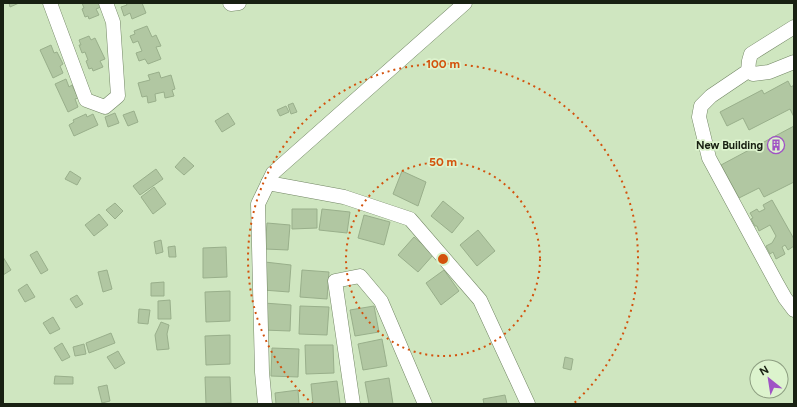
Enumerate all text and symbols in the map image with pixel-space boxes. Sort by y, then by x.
text: 100 m [426,57,460,71]
building icon: New Building [766,135,786,155]
place label: New Building [696,139,763,152]
text: 50 m [429,155,457,169]
centre of rings [436,252,450,266]
north arrow [749,359,789,399]
text: N [757,363,771,379]

